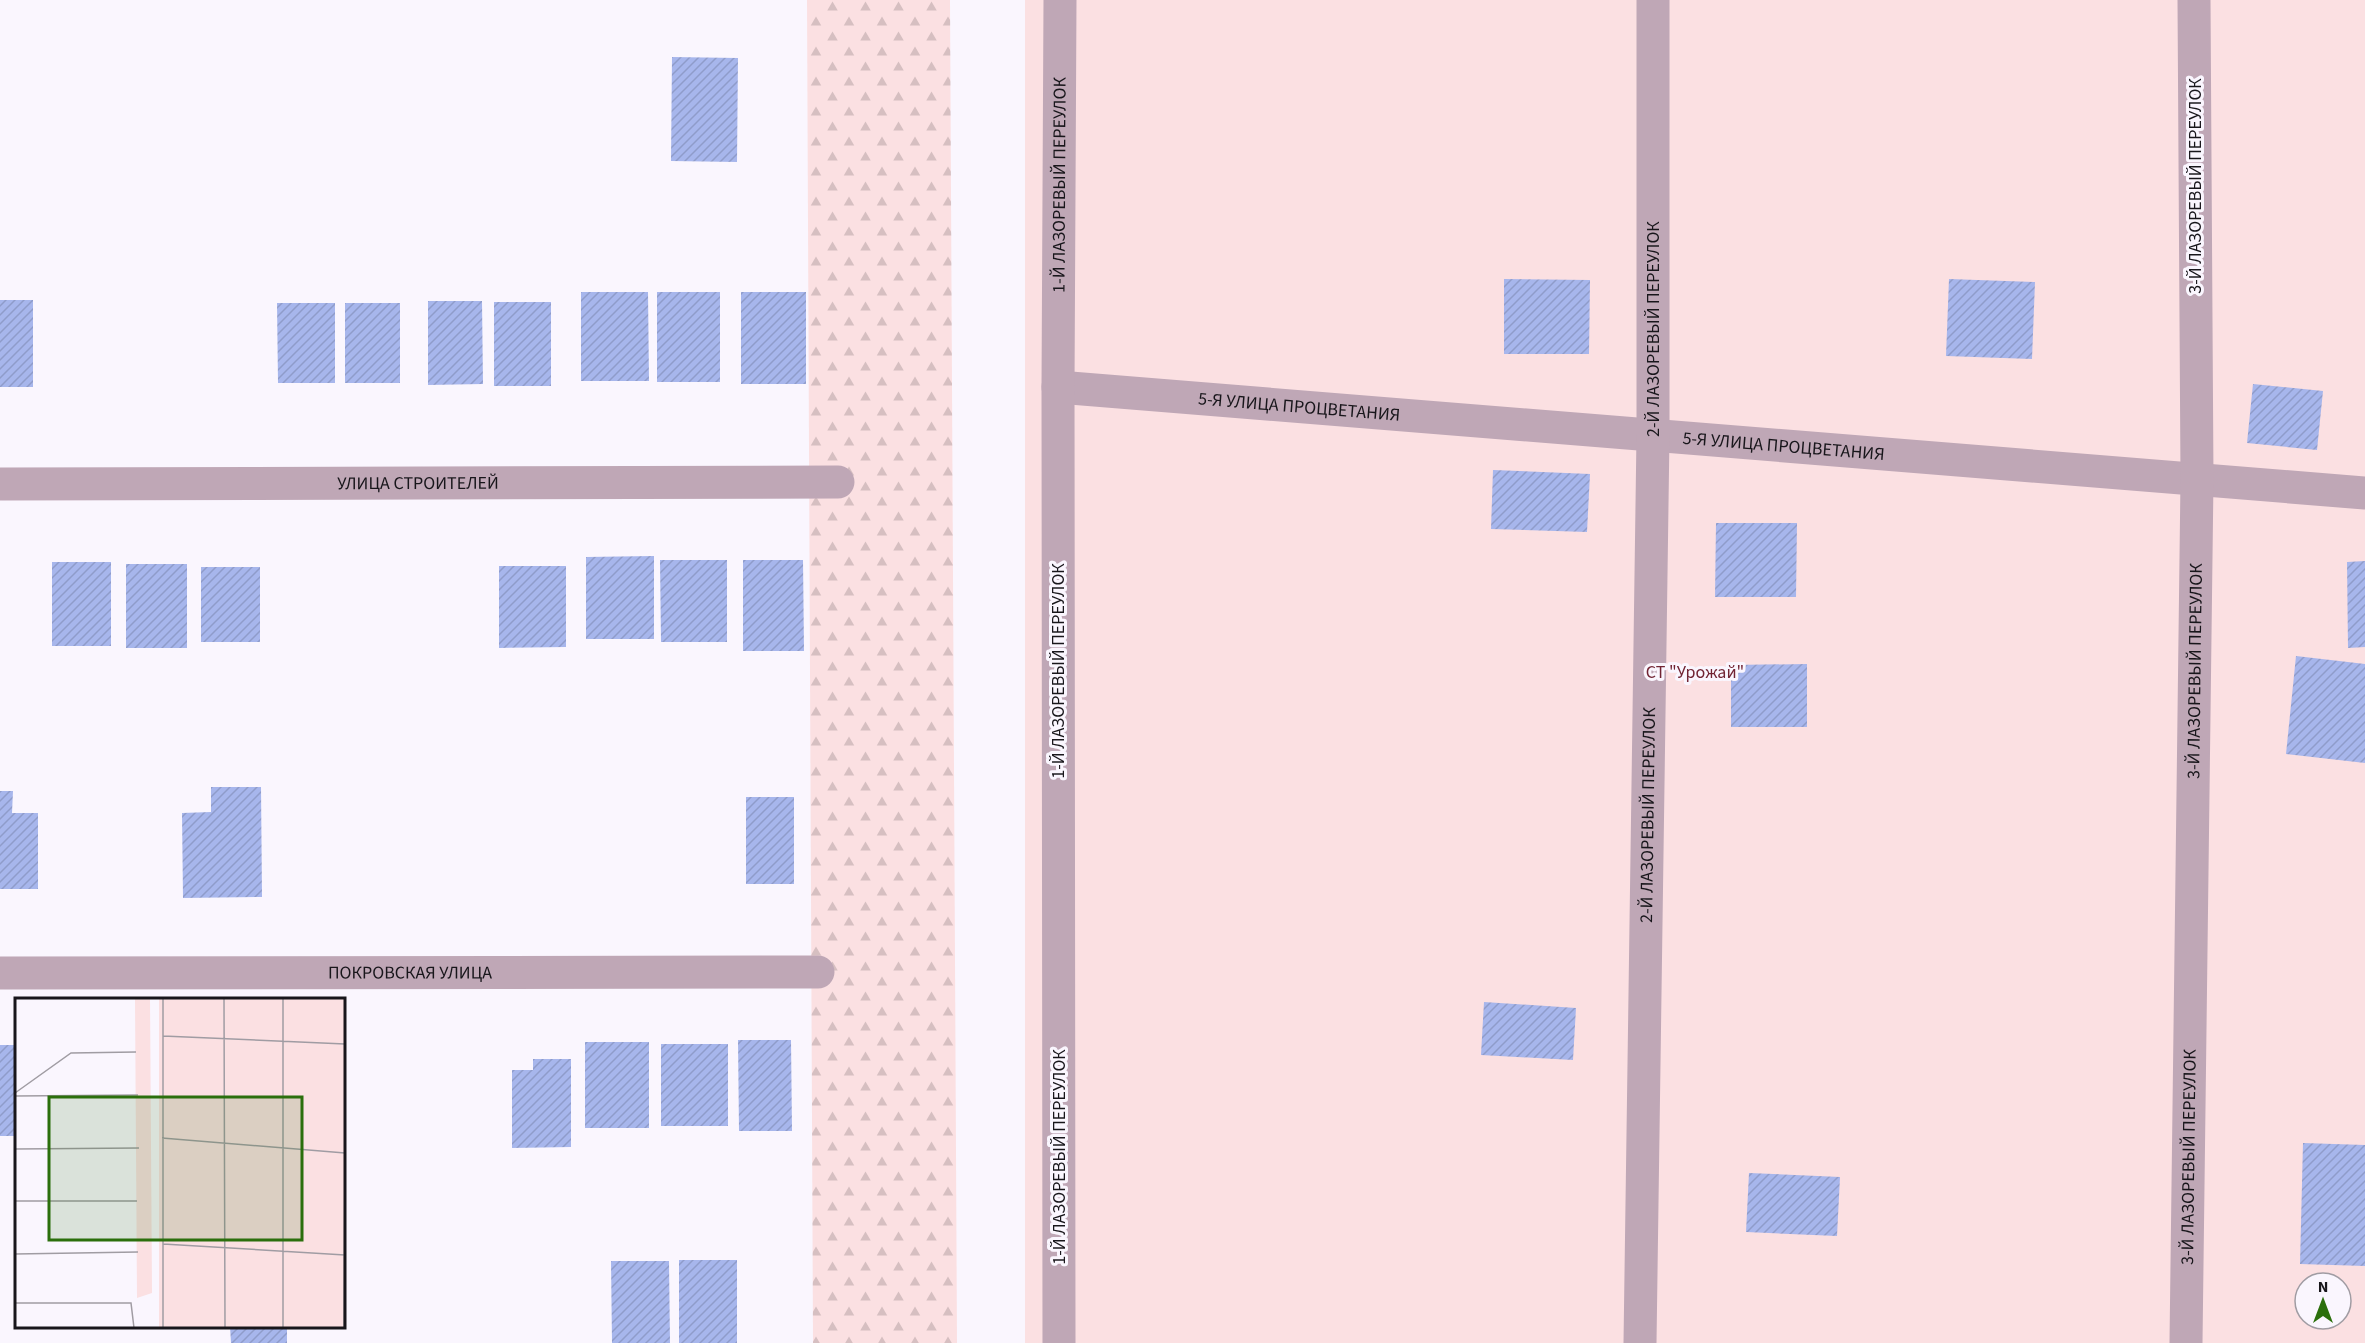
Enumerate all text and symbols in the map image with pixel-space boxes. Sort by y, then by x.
street label: 1-Й ЛАЗОРЕВЫЙ ПЕРЕУЛОК [1046,77,1073,293]
street label: 3-Й ЛАЗОРЕВЫЙ ПЕРЕУЛОК [2183,78,2208,294]
street label: 2-Й ЛАЗОРЕВЫЙ ПЕРЕУЛОК [1641,221,1666,437]
street label: 5-Я УЛИЦА ПРОЦВЕТАНИЯ [1197,386,1401,428]
street label: 5-Я УЛИЦА ПРОЦВЕТАНИЯ [1682,426,1886,467]
street label: УЛИЦА СТРОИТЕЛЕЙ [337,471,499,496]
street label: 3-Й ЛАЗОРЕВЫЙ ПЕРЕУЛОК [2181,562,2209,779]
street label: 1-Й ЛАЗОРЕВЫЙ ПЕРЕУЛОК [1046,563,1071,779]
park label: СТ "Урожай" [1646,660,1744,685]
street label: 2-Й ЛАЗОРЕВЫЙ ПЕРЕУЛОК [1634,706,1662,923]
street label: ПОКРОВСКАЯ УЛИЦА [328,960,492,986]
inset map [15,998,345,1328]
street label: 3-Й ЛАЗОРЕВЫЙ ПЕРЕУЛОК [2175,1048,2203,1265]
street label: 1-Й ЛАЗОРЕВЫЙ ПЕРЕУЛОК [1047,1049,1072,1265]
north arrow [2293,1271,2353,1331]
text: N [2318,1276,2328,1298]

